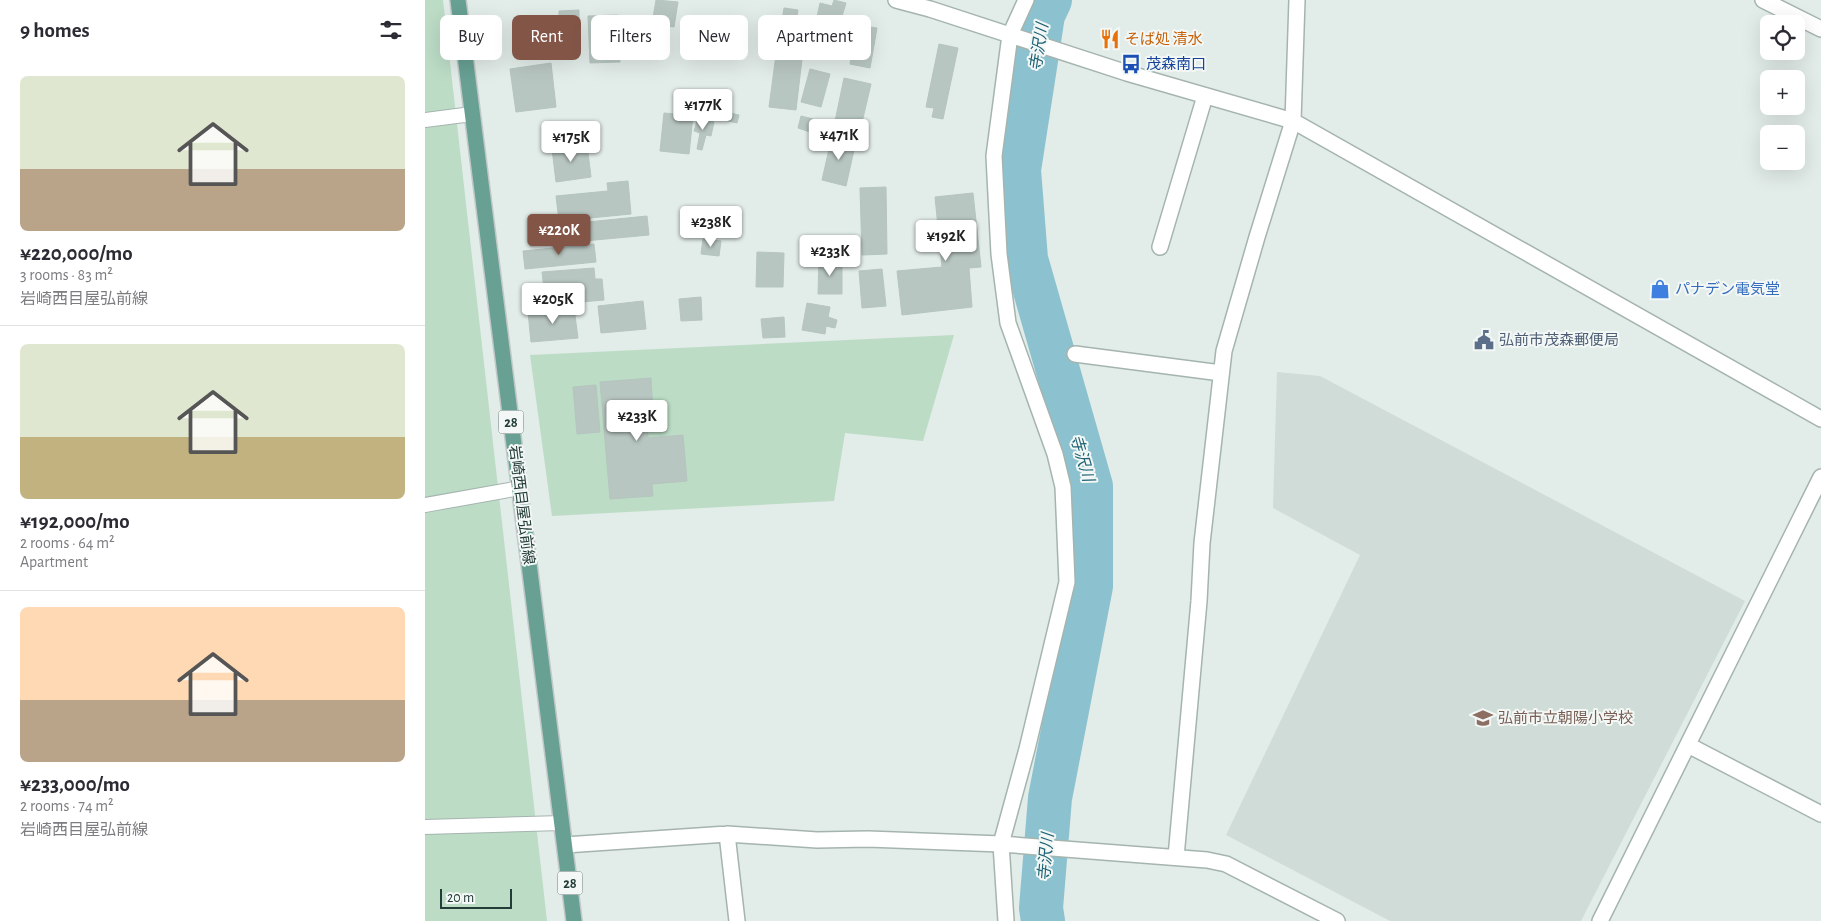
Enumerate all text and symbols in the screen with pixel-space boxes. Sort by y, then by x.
chip: Buy [440,15,502,60]
chip: Rent [512,15,581,60]
chip: Filters [591,15,670,60]
chip: New [680,15,748,60]
chip: Apartment [758,15,871,60]
map controls [1760,15,1805,170]
button: locate [1760,15,1805,60]
icon: filters [377,16,405,44]
text: 9 homes [20,20,90,41]
water label: 寺沢川 [1026,20,1051,72]
restaurant icon: そば処 清水 [1099,28,1121,50]
place label: そば処 清水 [1125,31,1202,47]
bus stop icon: 茂森南口 [1120,53,1142,75]
place label: 茂森南口 [1146,56,1206,72]
button: + [1760,70,1805,115]
pin: ¥177K [668,88,738,131]
text: ¥177K [684,97,722,113]
icon: home [168,109,258,199]
pin: ¥471K [804,119,874,161]
pin: ¥175K [536,120,606,163]
button: − [1760,125,1805,170]
text: ¥471K [820,127,858,143]
text: ¥175K [552,129,590,145]
pin: ¥238K [676,206,746,248]
pin: ¥220K [524,214,594,256]
text: ¥238K [691,214,731,230]
pin: ¥192K [911,220,981,262]
text: ¥220K [538,222,580,238]
text: ¥192K [927,228,965,244]
pin: ¥233K [795,234,865,277]
text: ¥220,000/mo [20,243,133,264]
text: ¥233K [810,243,850,259]
text: 3 rooms · 83 m² [20,267,113,283]
shop icon: パナデン電気堂 [1649,278,1671,300]
place label: パナデン電気堂 [1675,281,1780,297]
pin: ¥205K [518,282,588,325]
text: 岩崎西目屋弘前線 [20,291,148,307]
text: ¥205K [533,291,573,307]
public building icon: 弘前市茂森郵便局 [1473,329,1495,351]
place label: 弘前市茂森郵便局 [1499,332,1619,348]
icon: home [168,377,258,467]
pin: ¥233K [602,400,672,442]
text: ¥233K [617,408,657,424]
road number: 28 [499,411,523,434]
water label: 寺沢川 [1068,433,1098,485]
street label: 岩崎西目屋弘前線 [507,444,537,566]
text: ¥192,000/mo [20,511,130,532]
text: 2 rooms · 64 m² [20,535,115,551]
text: Apartment [20,554,88,570]
icon: home [168,639,258,729]
school or university icon: 弘前市立朝陽小学校 [1472,707,1494,729]
place label: 弘前市立朝陽小学校 [1498,710,1633,726]
text: ¥233,000/mo [20,774,130,795]
text: 2 rooms · 74 m² [20,798,114,814]
text: 岩崎西目屋弘前線 [20,822,148,838]
water label: 寺沢川 [1035,830,1056,882]
road number: 28 [557,871,583,894]
scale bar [440,886,513,909]
text: 20 m [447,891,474,905]

